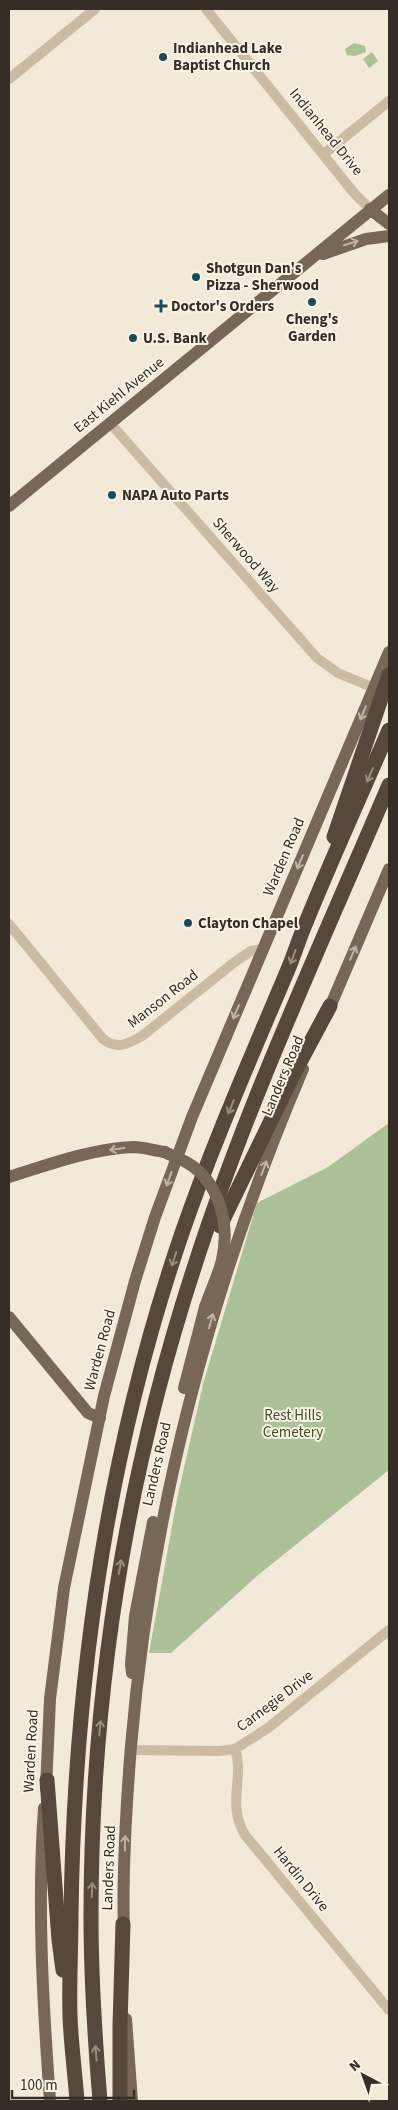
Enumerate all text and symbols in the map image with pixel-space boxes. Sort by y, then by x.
place label: Indianhead Lake Baptist Church [173,38,282,76]
marker: Indianhead Lake Baptist Church [157,51,169,63]
street label: Indianhead Drive [284,84,368,180]
one-way arrow [342,238,358,248]
place label: Shotgun Dan's Pizza - Sherwood [206,258,319,296]
marker: Shotgun Dan's Pizza - Sherwood [190,271,202,283]
place label: Doctor's Orders [171,296,275,317]
marker: Cheng's Garden [306,296,318,308]
marker: Doctor's Orders [155,300,167,312]
place label: Cheng's Garden [286,309,339,347]
place label: U.S. Bank [143,328,207,349]
marker: U.S. Bank [127,332,139,344]
street label: East Kiehl Avenue [69,352,169,438]
place label: NAPA Auto Parts [122,485,229,506]
marker: NAPA Auto Parts [106,489,118,501]
street label: Sherwood Way [207,513,285,597]
one-way arrow [358,705,368,720]
one-way arrow [364,767,374,782]
street label: Warden Road [258,815,310,899]
one-way arrow [294,854,304,869]
place label: Clayton Chapel [198,913,299,934]
marker: Clayton Chapel [182,917,194,929]
one-way arrow [349,946,359,961]
one-way arrow [288,948,297,964]
street label: Manson Road [123,965,203,1033]
one-way arrow [230,1004,240,1019]
street label: Landers Road [257,1033,309,1119]
one-way arrow [225,1099,234,1114]
one-way arrow [109,1144,125,1154]
one-way arrow [260,1160,269,1175]
one-way arrow [164,1171,173,1186]
one-way arrow [169,1250,178,1266]
street label: Warden Road [79,1307,121,1393]
one-way arrow [207,1314,217,1330]
park label: Rest Hills Cemetery [263,1405,323,1443]
street label: Landers Road [137,1420,177,1508]
one-way arrow [116,1559,126,1575]
street label: Carnegie Drive [232,1665,318,1737]
street label: Warden Road [18,1709,44,1793]
one-way arrow [95,1720,105,1736]
street label: Landers Road [97,1825,121,1911]
one-way arrow [121,1835,130,1851]
street label: Hardin Drive [268,1842,334,1916]
one-way arrow [87,1883,96,1899]
one-way arrow [92,2045,101,2061]
north arrow [338,2050,388,2100]
text: N [345,2055,365,2077]
scale bar [12,2068,135,2100]
text: 100 m [20,2075,58,2096]

